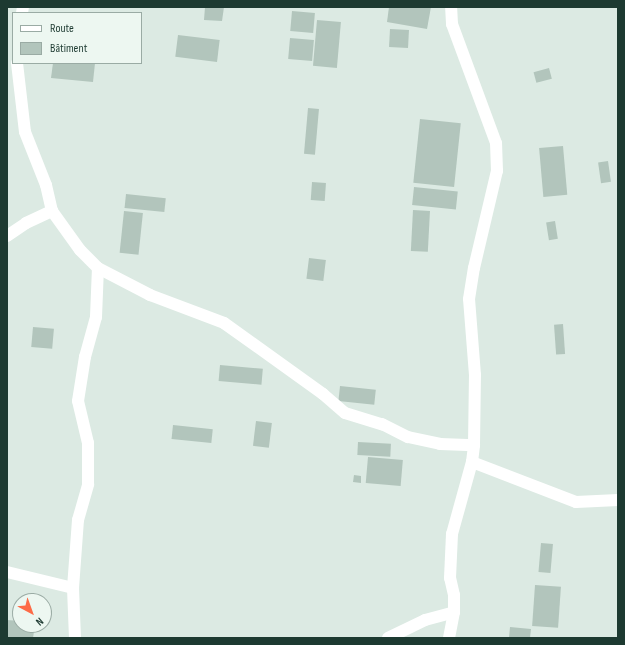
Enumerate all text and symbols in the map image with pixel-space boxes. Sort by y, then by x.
legend [12,12,142,64]
text: Route [50,21,74,36]
text: Bâtiment [50,41,87,56]
north arrow [12,593,52,633]
text: N [33,615,46,629]

